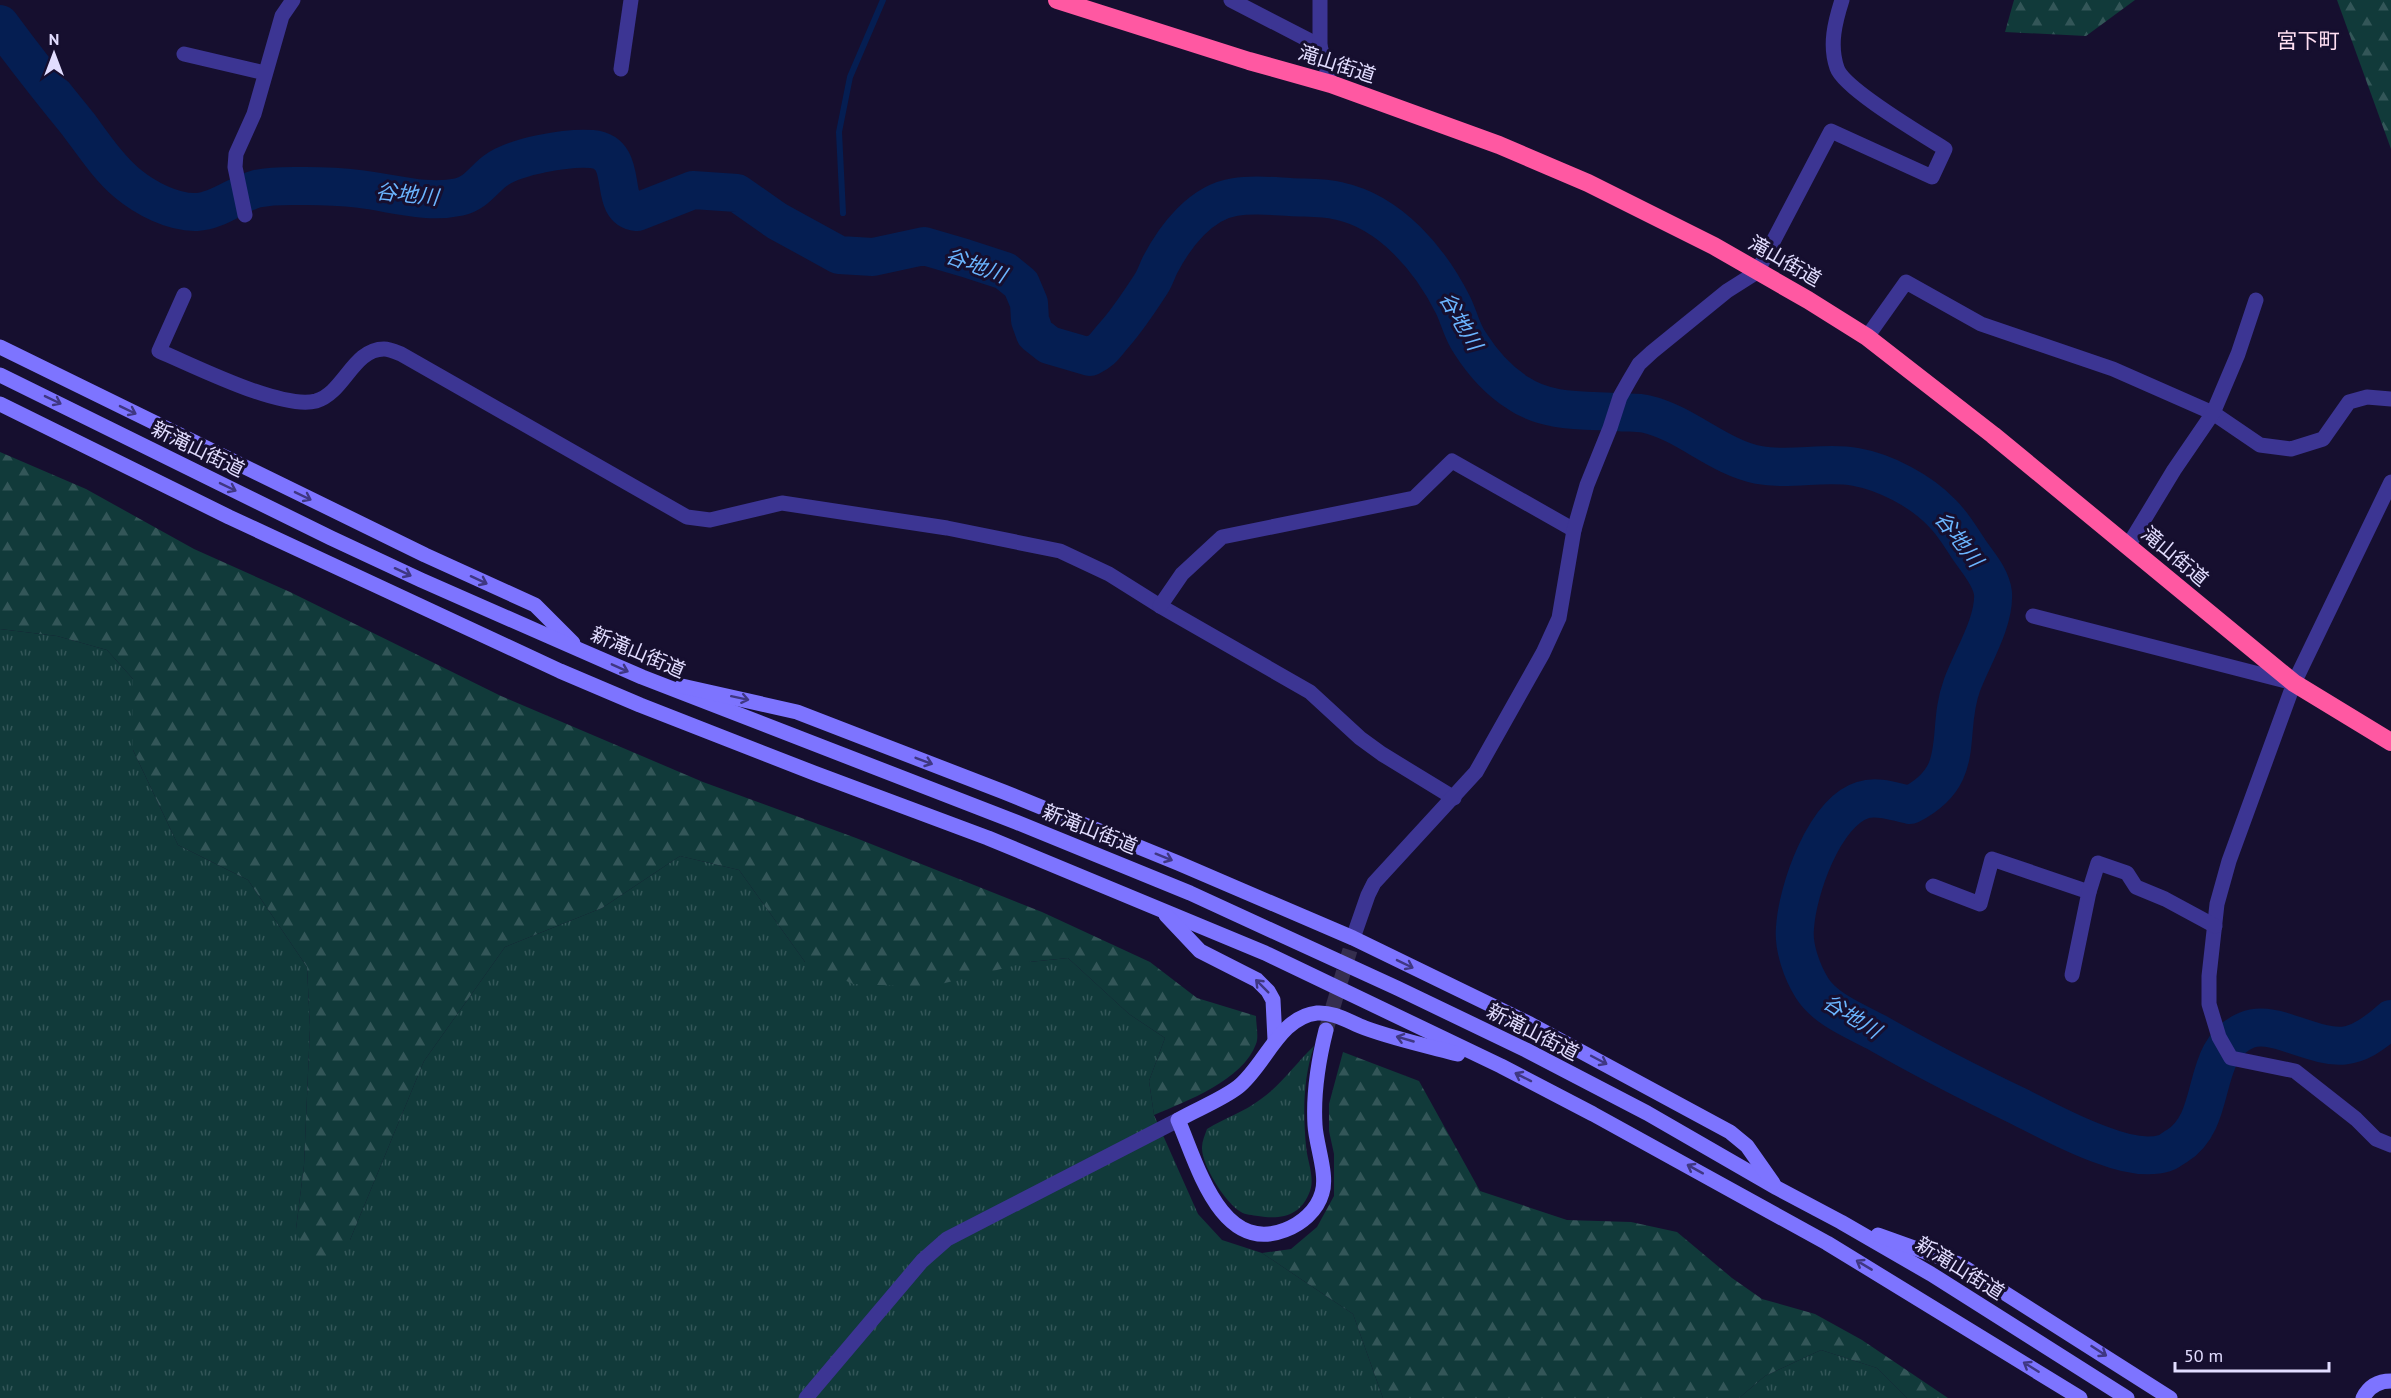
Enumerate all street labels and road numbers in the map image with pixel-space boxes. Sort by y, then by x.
street label: 滝山街道 [1295,39,1379,89]
street label: 滝山街道 [1744,230,1826,292]
street label: 新滝山街道 [147,415,249,483]
street label: 滝山街道 [2136,520,2214,592]
street label: 新滝山街道 [587,620,689,684]
street label: 新滝山街道 [1039,798,1141,860]
street label: 新滝山街道 [1483,998,1583,1066]
street label: 新滝山街道 [1911,1230,2009,1306]

